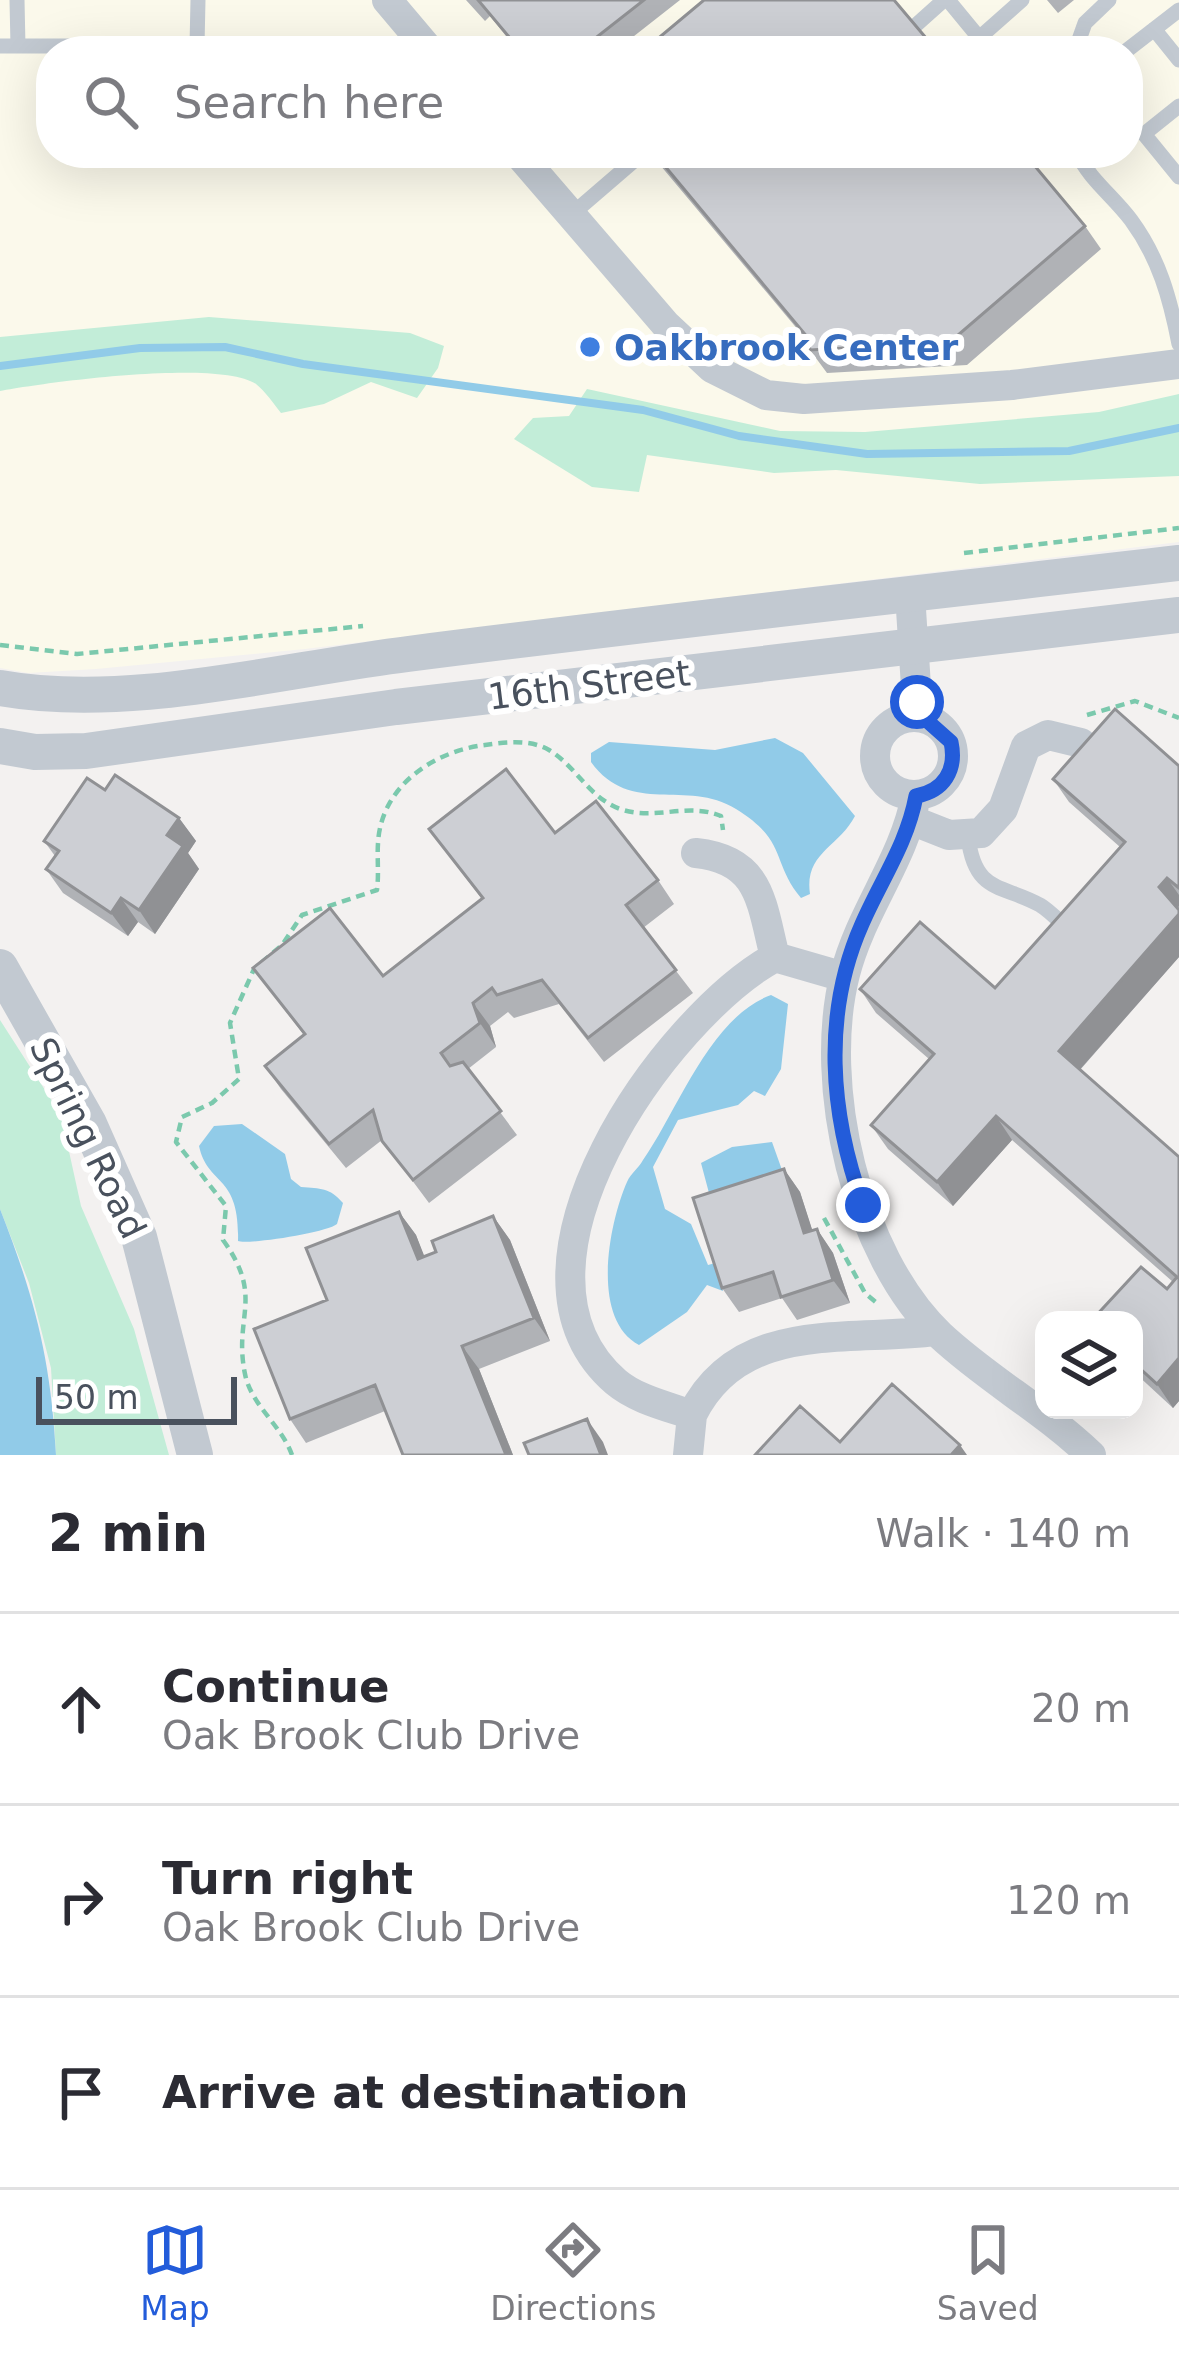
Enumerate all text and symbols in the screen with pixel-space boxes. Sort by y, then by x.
search box [36,36,1143,168]
icon: search [78,69,144,135]
text: Search here [174,76,444,129]
place label: Oakbrook Center [614,327,958,368]
marker: Oakbrook Center [577,334,603,360]
street label: 16th Street [485,652,693,718]
route start [890,675,944,729]
street label: Spring Road [22,1031,154,1245]
route end [836,1178,890,1232]
map controls [1035,1311,1143,1419]
button: layers [1035,1311,1143,1419]
scale bar [36,1371,237,1424]
text: 50 m [54,1378,139,1417]
text: 2 min [48,1504,208,1563]
text: Walk · 140 m [876,1511,1131,1556]
text: Continue [162,1660,390,1713]
icon: ahead [48,1676,114,1742]
text: 20 m [1031,1686,1131,1731]
text: Oak Brook Club Drive [162,1713,580,1758]
text: Turn right [162,1852,413,1905]
icon: right [48,1868,114,1934]
text: 120 m [1006,1878,1131,1923]
text: Oak Brook Club Drive [162,1905,580,1950]
icon: arrive [48,2060,114,2126]
text: Arrive at destination [162,2066,688,2119]
tab: Map [140,2217,210,2328]
tab: Directions [490,2217,656,2328]
tab: Saved [937,2217,1039,2328]

